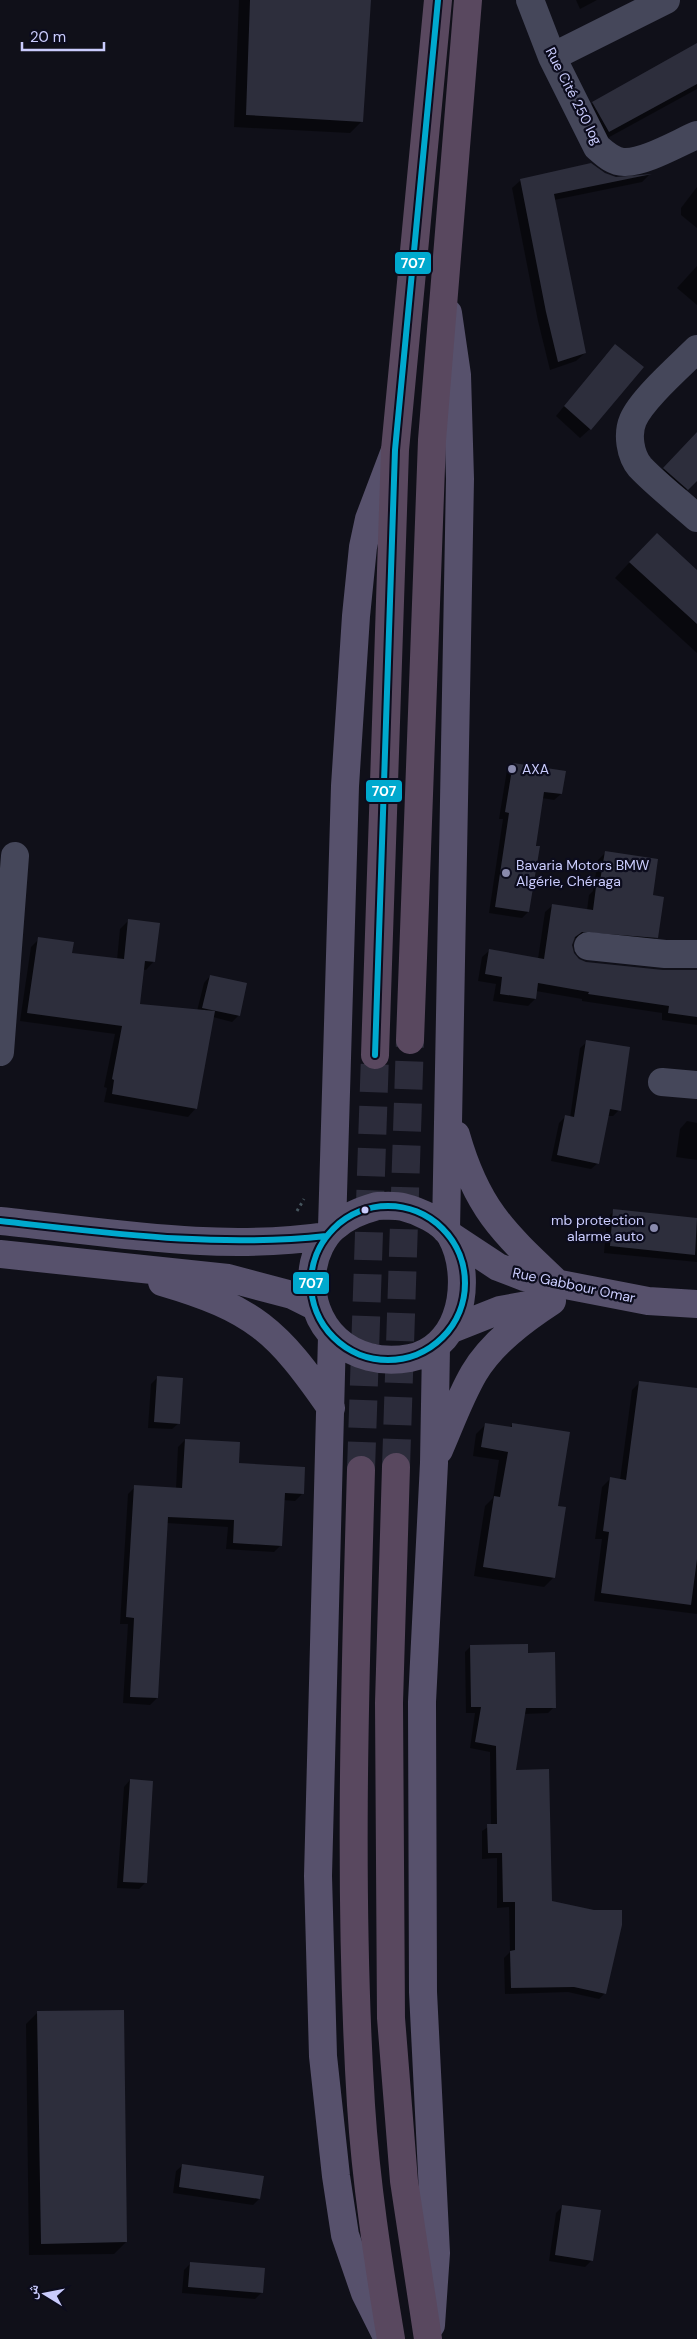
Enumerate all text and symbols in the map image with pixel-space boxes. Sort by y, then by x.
scale bar [22,20,105,52]
text: 20 m [30,27,66,47]
street label: Rue Cité 250 log [542,44,606,148]
line badge: 707 [394,251,432,275]
text: 707 [401,254,426,272]
place label: AXA [522,760,549,778]
marker: AXA [506,763,518,775]
line badge: 707 [365,779,403,803]
text: 707 [372,782,397,800]
place label: Bavaria Motors BMW Algérie, Chéraga [516,856,650,890]
marker: Bavaria Motors BMW Algérie, Chéraga [500,867,512,879]
unlabelled marker [360,1205,370,1215]
place label: mb protection alarme auto [551,1211,644,1245]
marker: mb protection alarme auto [648,1222,660,1234]
street label: Rue Gabbour Omar [511,1263,637,1307]
line badge: 707 [292,1271,330,1295]
text: 707 [299,1274,324,1292]
north arrow [20,2269,70,2319]
text: ش [22,2283,42,2301]

